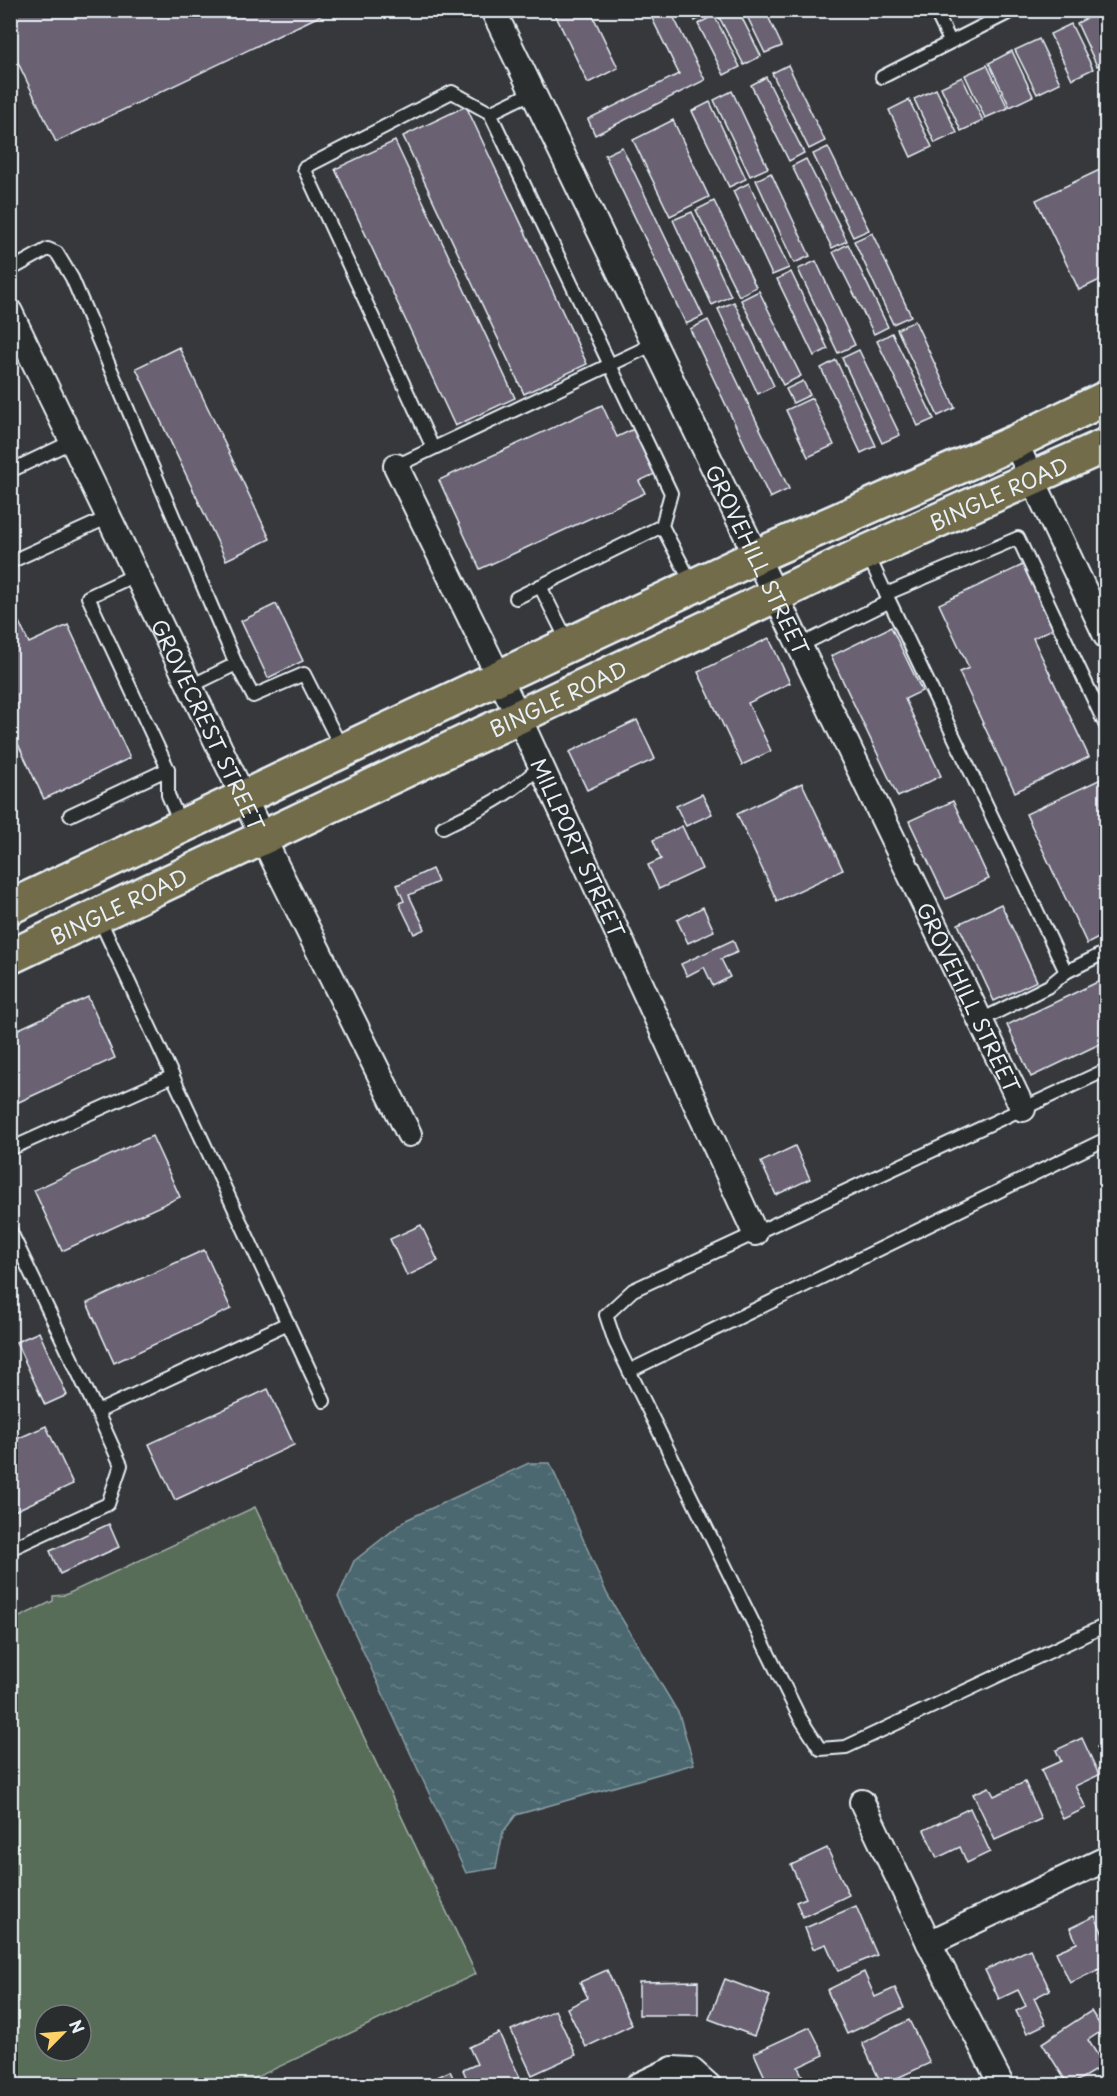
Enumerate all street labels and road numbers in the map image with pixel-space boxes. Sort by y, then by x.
street label: BINGLE ROAD [924,448,1073,538]
street label: GROVEHILL STREET [698,459,818,661]
street label: GROVECREST STREET [144,613,274,837]
street label: BINGLE ROAD [484,652,632,744]
street label: MILLPORT STREET [523,753,634,943]
street label: BINGLE ROAD [44,859,193,952]
street label: GROVEHILL STREET [909,896,1029,1099]

